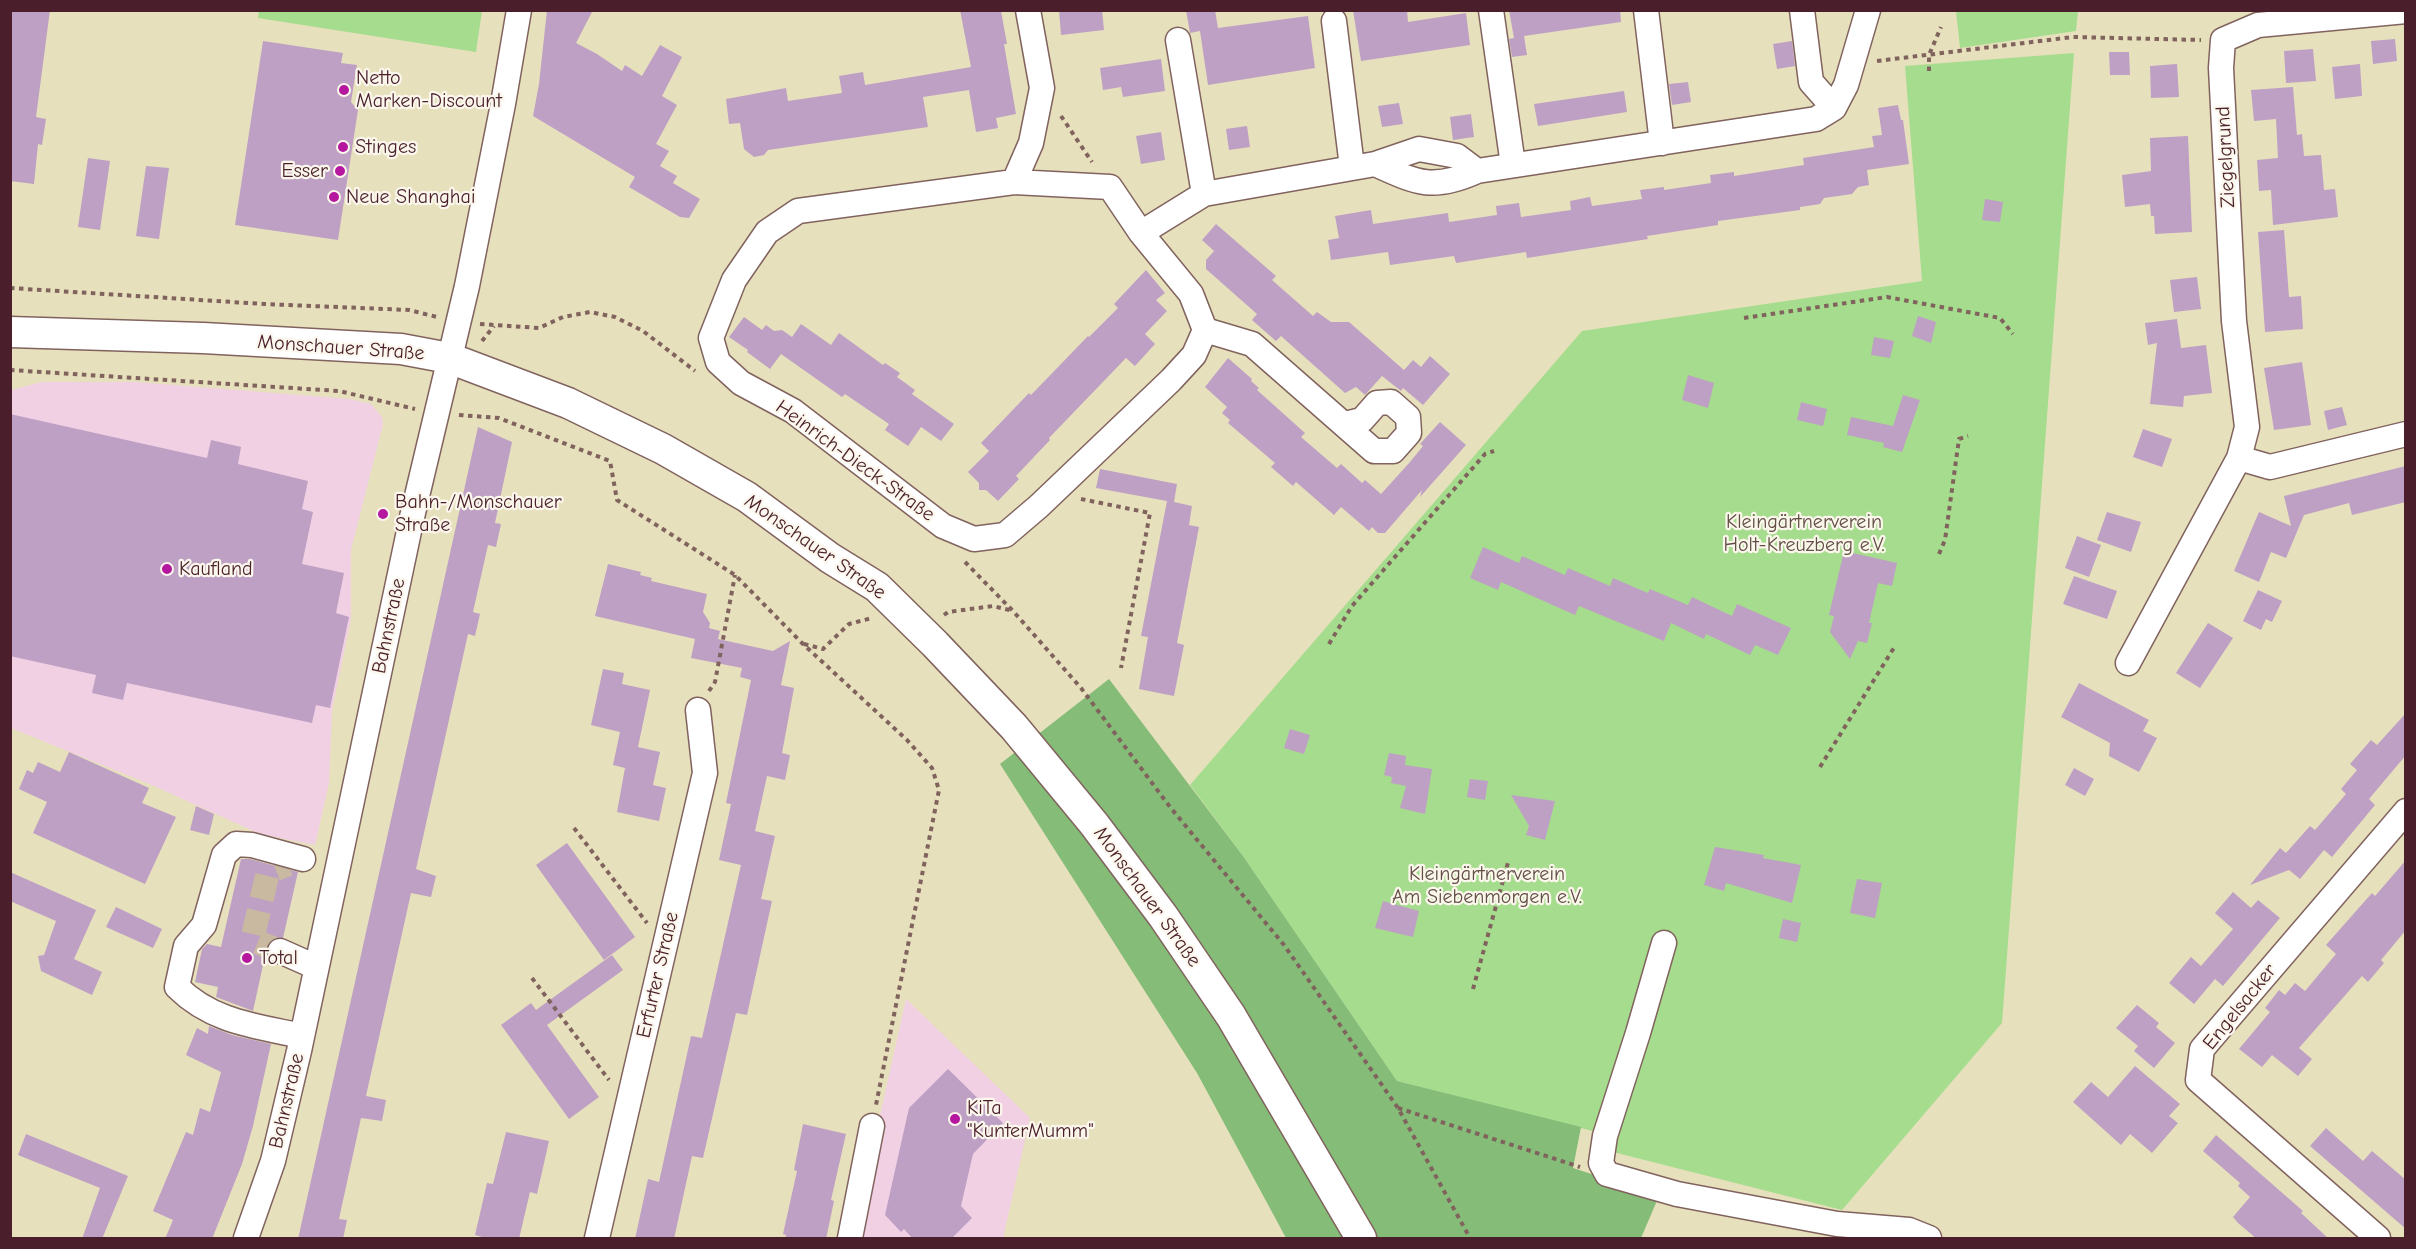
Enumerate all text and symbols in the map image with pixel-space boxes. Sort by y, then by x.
place label: Netto Marken-Discount [356,66,502,113]
marker: Netto Marken-Discount [337,83,351,97]
street label: Ziegelgrund [2211,106,2241,208]
place label: Stinges [355,135,416,159]
marker: Stinges [336,140,350,154]
place label: Esser [281,159,328,183]
marker: Esser [333,164,347,178]
place label: Neue Shanghai [346,185,475,209]
marker: Neue Shanghai [327,190,341,204]
street label: Monschauer Straße [257,330,425,366]
street label: Heinrich-Dieck-Straße [771,395,939,527]
street label: Monschauer Straße [740,489,890,605]
place label: Bahn-/Monschauer Straße [395,490,562,537]
marker: Bahn-/Monschauer Straße [376,507,390,521]
park label: Kleingärtnerverein Holt-Kreuzberg e.V. [1723,510,1885,557]
place label: Kaufland [179,557,253,581]
marker: Kaufland [160,562,174,576]
street label: Bahnstraße [367,576,411,676]
street label: Monschauer Straße [1088,822,1206,972]
park label: Kleingärtnerverein Am Siebenmorgen e.V. [1392,862,1582,909]
street label: Erfurter Straße [632,910,684,1040]
place label: Total [259,946,298,970]
marker: Total [240,951,254,965]
street label: Engelsacker [2198,959,2282,1055]
street label: Bahnstraße [264,1051,310,1151]
place label: KiTa "KunterMumm" [967,1096,1094,1143]
marker: KiTa "KunterMumm" [948,1112,962,1126]

